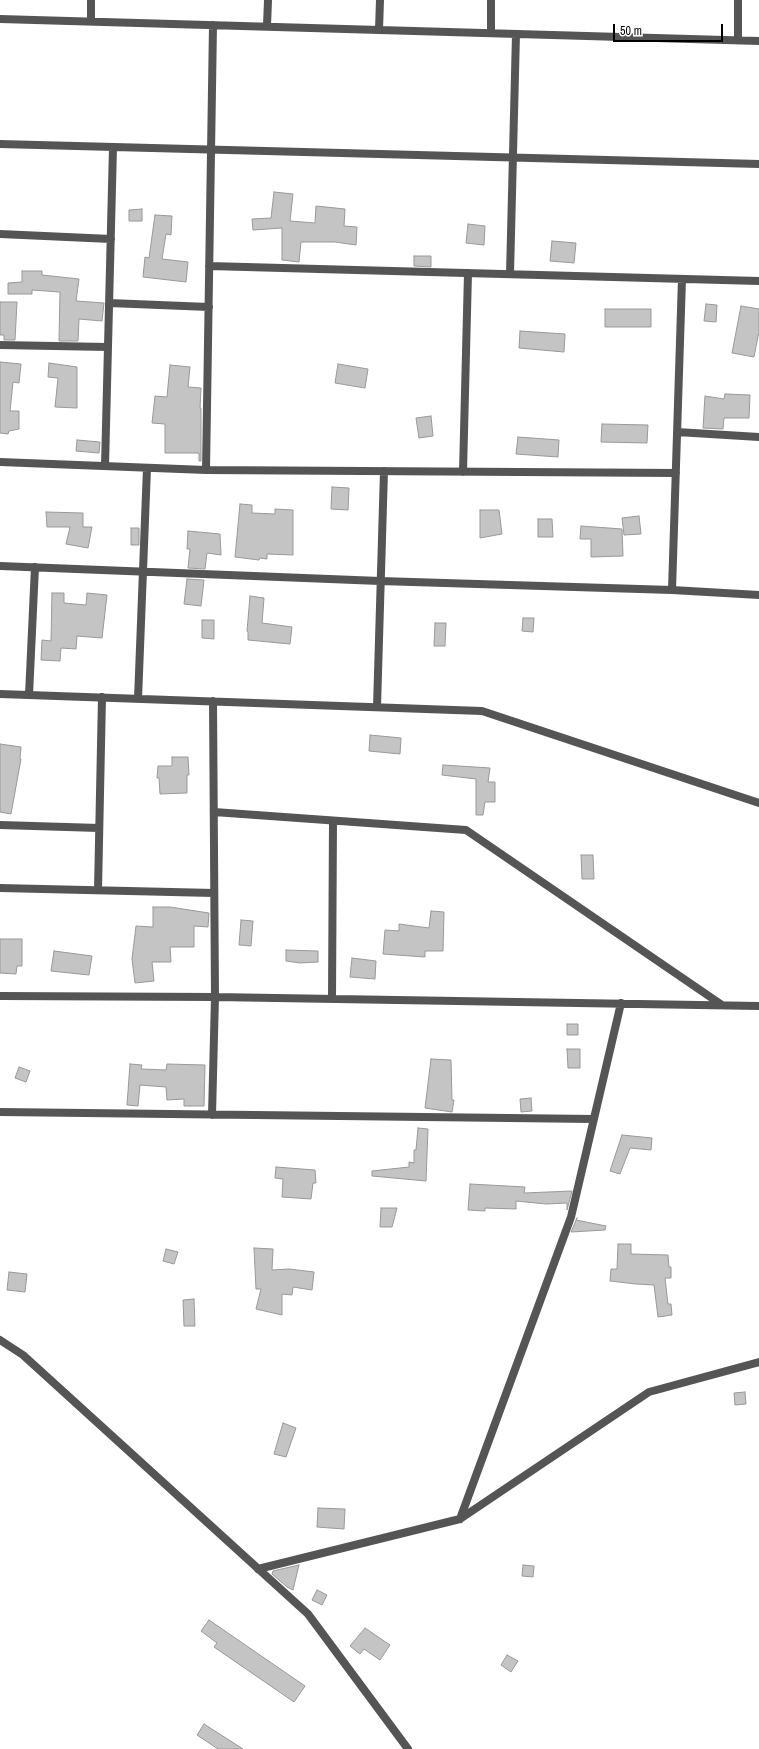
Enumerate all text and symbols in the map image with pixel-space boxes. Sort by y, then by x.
scale bar [615,16,725,42]
text: 50 m [620,23,642,39]

